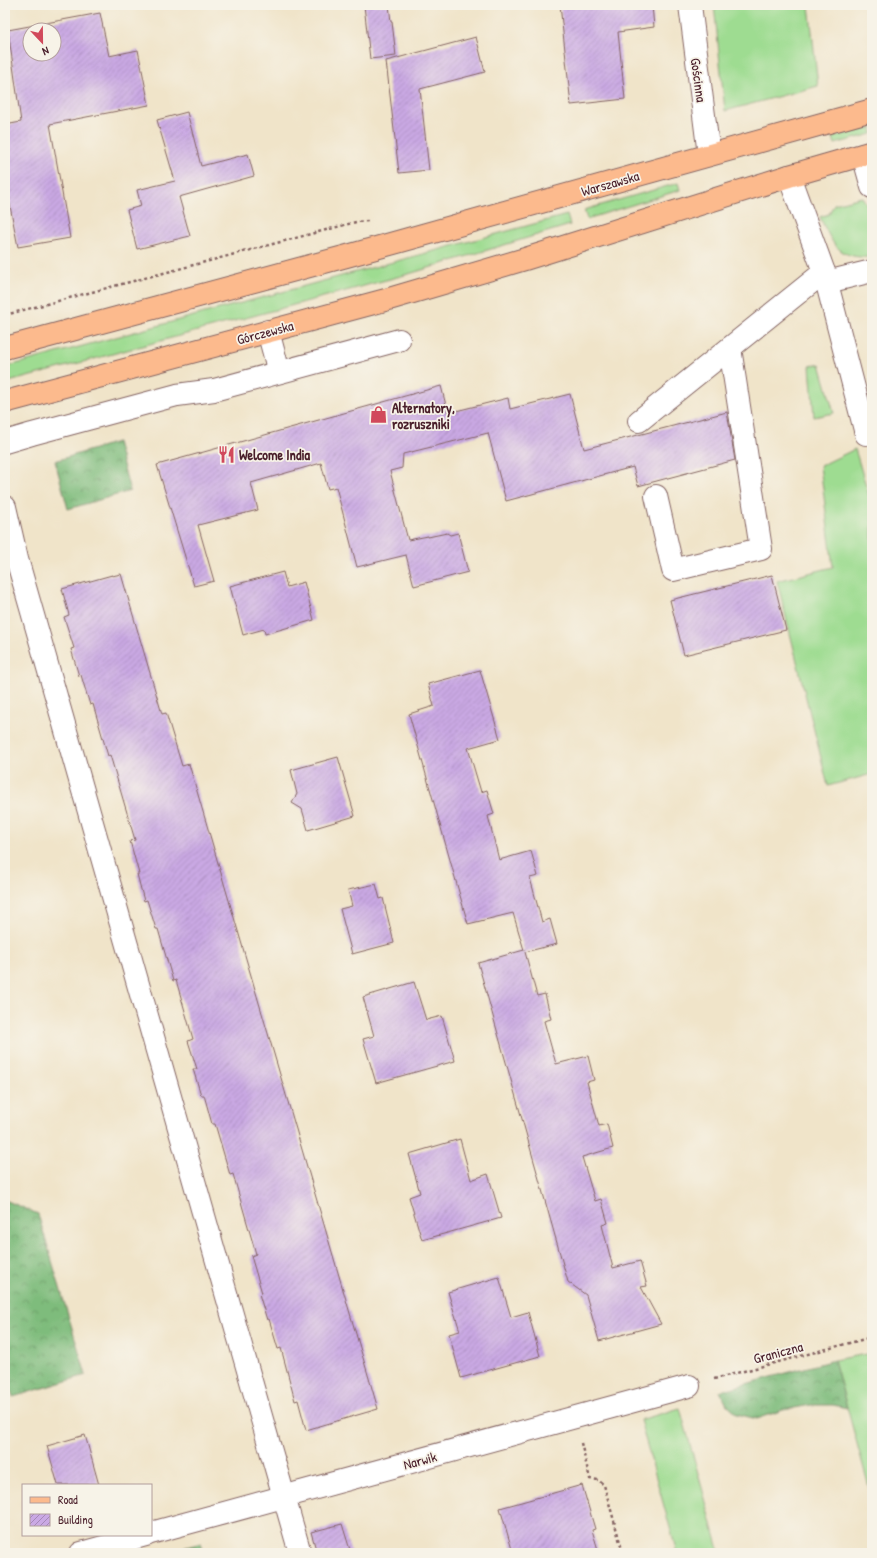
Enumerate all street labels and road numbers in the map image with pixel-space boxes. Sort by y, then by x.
street label: Gościnna [686,57,712,104]
street label: Warszawska [579,166,642,200]
street label: Górczewska [235,315,296,349]
street label: Graniczna [751,1336,805,1368]
street label: Narwik [401,1446,439,1474]

